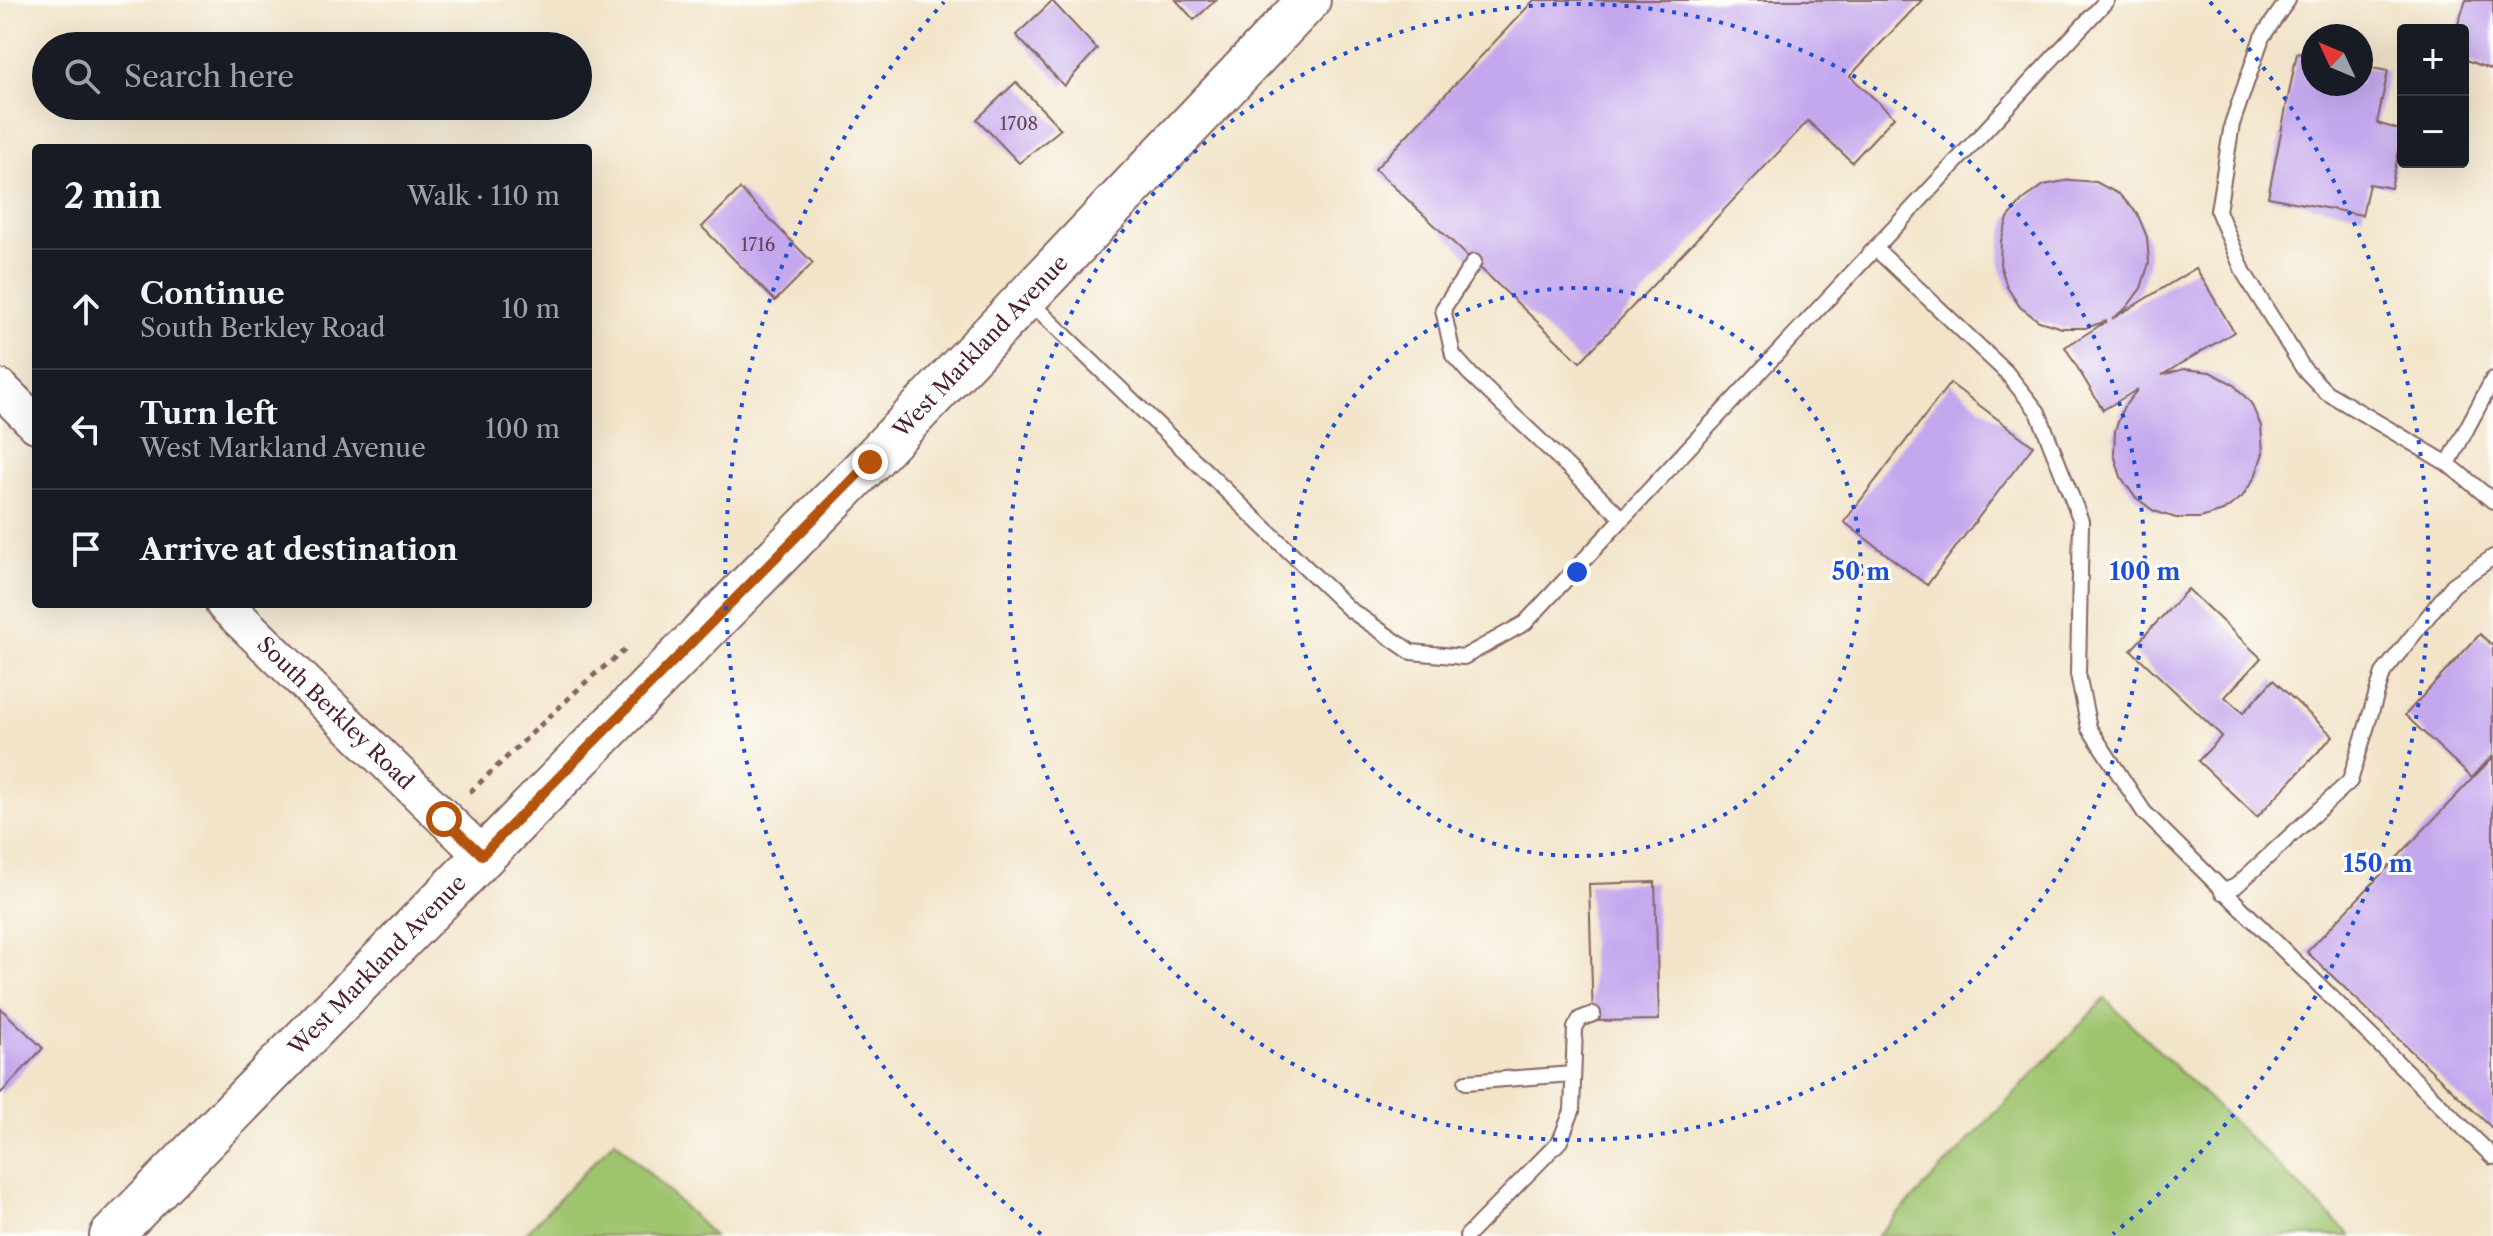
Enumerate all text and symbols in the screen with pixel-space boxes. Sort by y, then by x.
north arrow [2301,24,2373,96]
map controls [2397,24,2469,168]
button: + [2397,24,2469,96]
search box [32,32,592,120]
icon: search [60,54,104,98]
text: Search here [124,58,294,95]
button: − [2397,96,2469,168]
house number: 1708 [1000,113,1038,135]
text: 2 min [64,175,162,217]
text: Walk · 110 m [407,180,560,212]
house number: 1716 [741,234,775,256]
street label: West Markland Avenue [886,249,1073,444]
text: Continue [140,275,285,312]
icon: ahead [64,287,108,331]
text: 10 m [501,293,560,325]
text: South Berkley Road [140,312,385,344]
text: Turn left [140,395,277,432]
icon: left [64,407,108,451]
text: 100 m [485,413,560,445]
text: West Markland Avenue [140,432,426,464]
route end [852,444,888,480]
icon: arrive [64,527,108,571]
text: Arrive at destination [140,531,458,568]
text: 50 m [1832,557,1890,586]
text: 100 m [2109,557,2181,586]
centre of rings [1563,558,1591,586]
street label: South Berkley Road [252,631,420,795]
route start [426,801,462,837]
text: 150 m [2343,849,2413,878]
street label: West Markland Avenue [282,869,471,1061]

